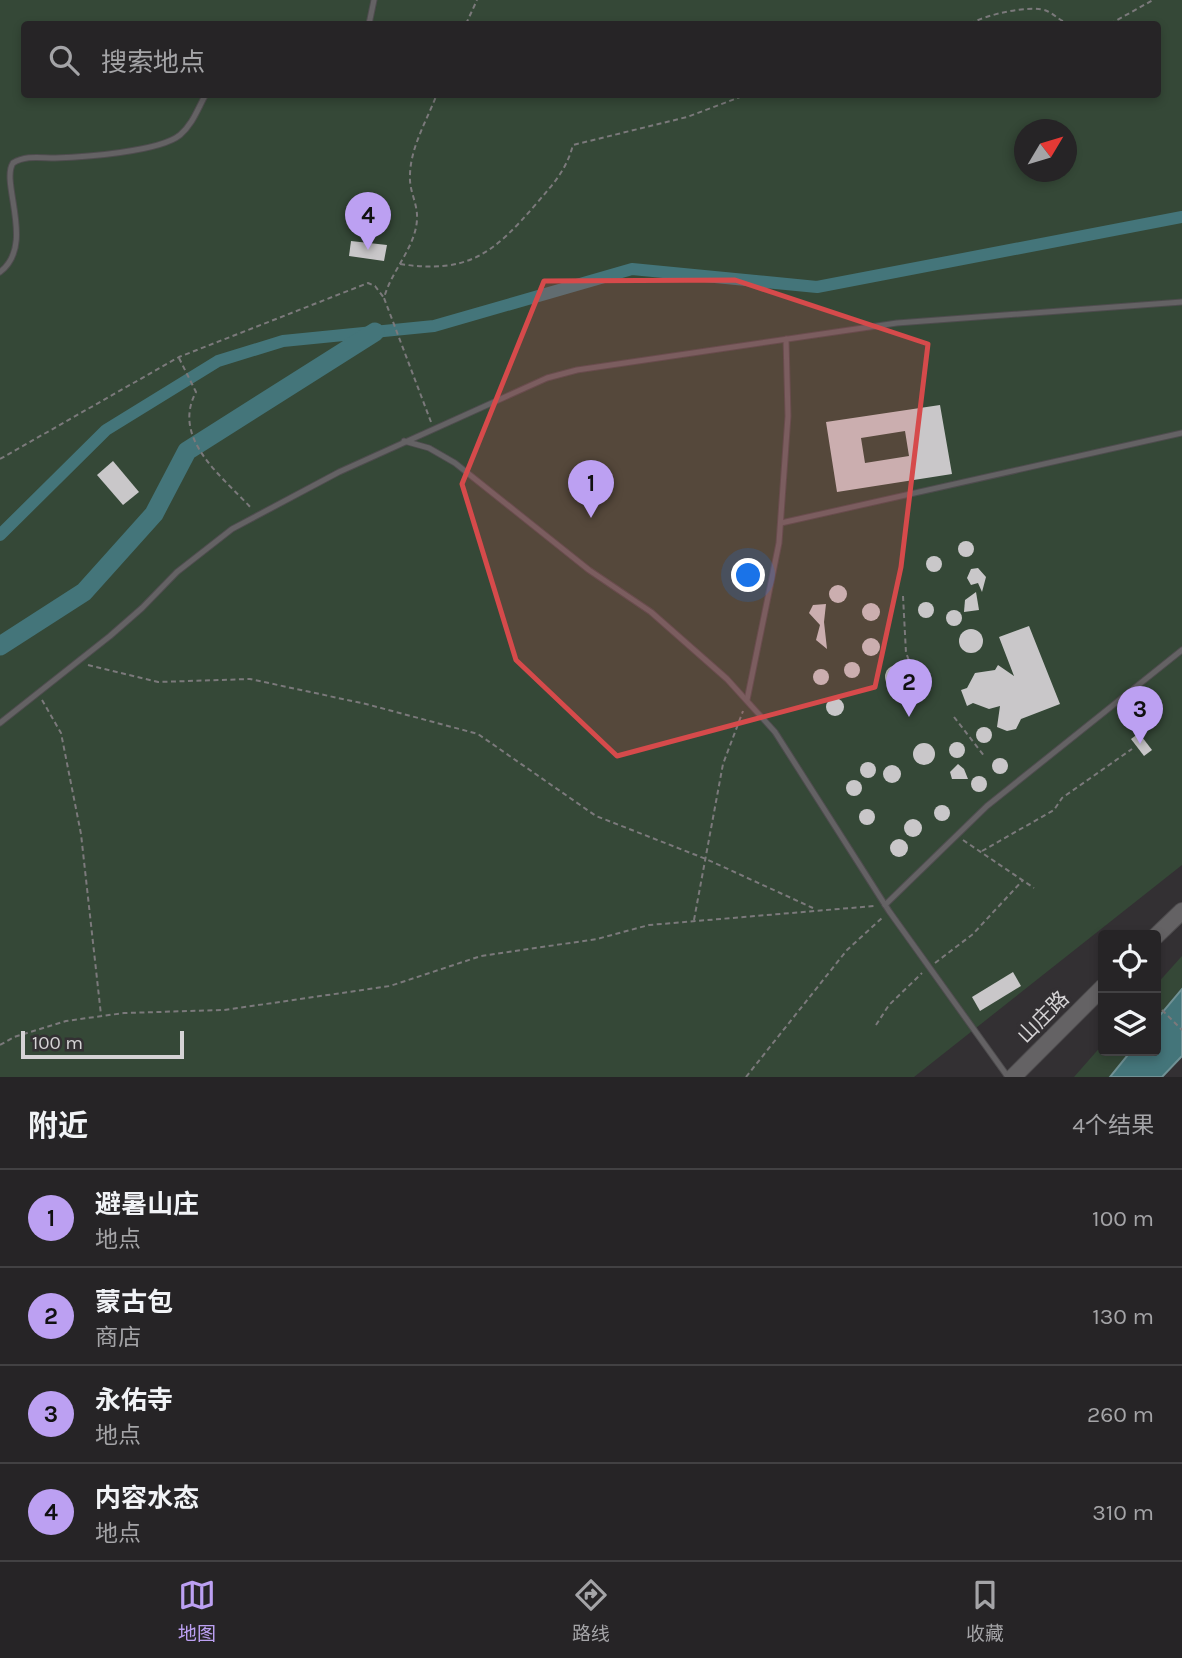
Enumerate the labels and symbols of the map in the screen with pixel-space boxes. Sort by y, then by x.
north arrow [1014,119,1077,182]
pin: 4 [345,192,391,250]
pin: 1 [568,460,614,518]
your location [731,558,765,592]
pin: 2 [886,659,932,717]
pin: 3 [1117,686,1163,744]
street label: 山庄路 [1012,986,1074,1048]
scale bar [21,1028,184,1060]

